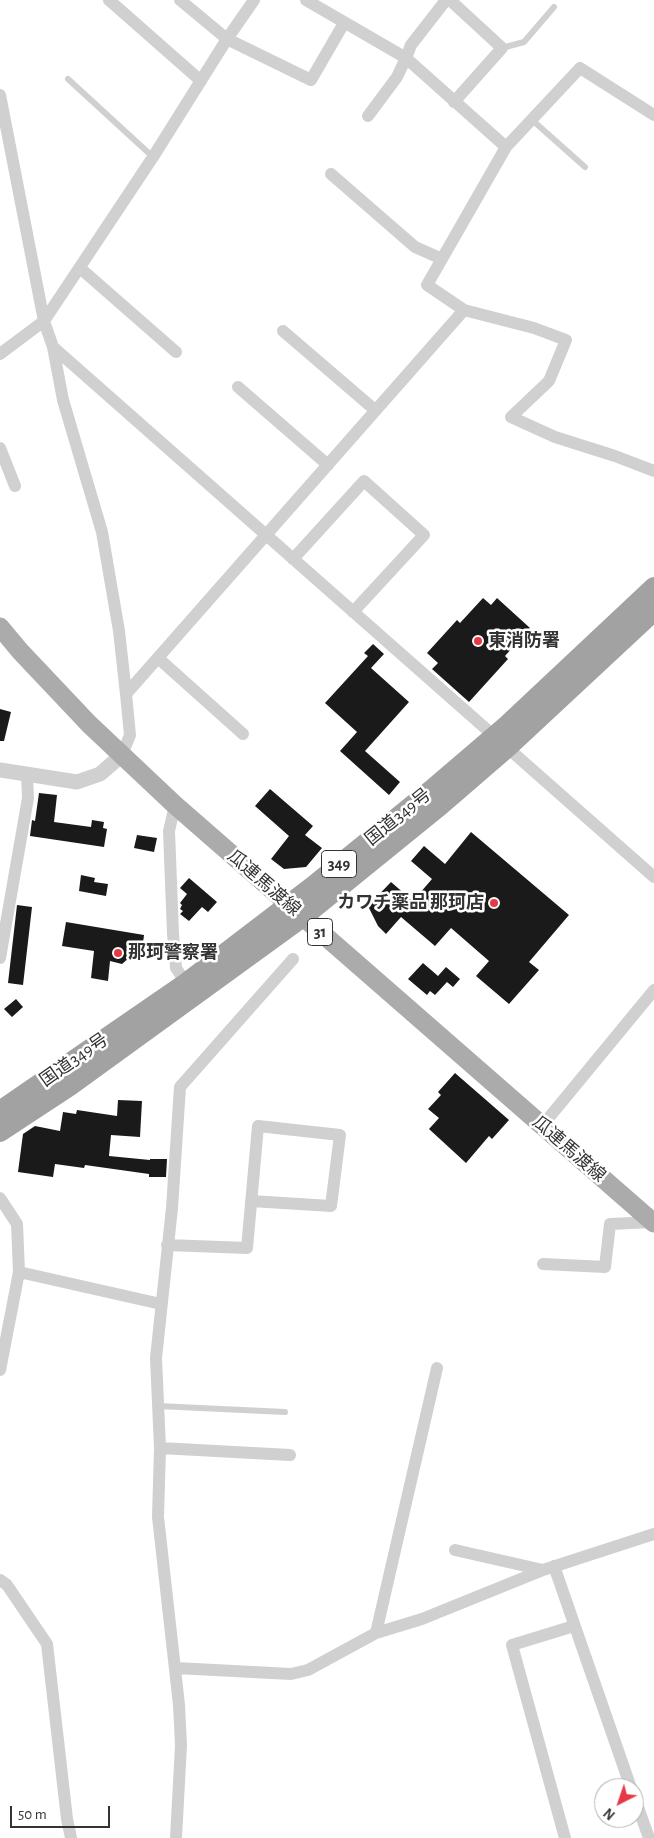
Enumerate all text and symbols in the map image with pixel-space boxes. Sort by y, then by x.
place label: 東消防署 [488,630,560,652]
marker: 東消防署 [472,635,484,647]
street label: 国道349号 [361,784,435,850]
street label: 瓜連馬渡線 [223,845,305,921]
road number: 349 [322,851,356,878]
place label: カワチ薬品 那珂店 [337,892,484,914]
marker: カワチ薬品 那珂店 [488,897,500,909]
road number: 31 [308,919,332,946]
place label: 那珂警察署 [128,942,218,964]
marker: 那珂警察署 [112,947,124,959]
street label: 国道349号 [36,1029,112,1091]
street label: 瓜連馬渡線 [528,1111,610,1187]
north arrow [594,1778,644,1828]
scale bar [12,1796,112,1828]
text: N [602,1805,618,1822]
text: 50 m [18,1807,47,1822]

